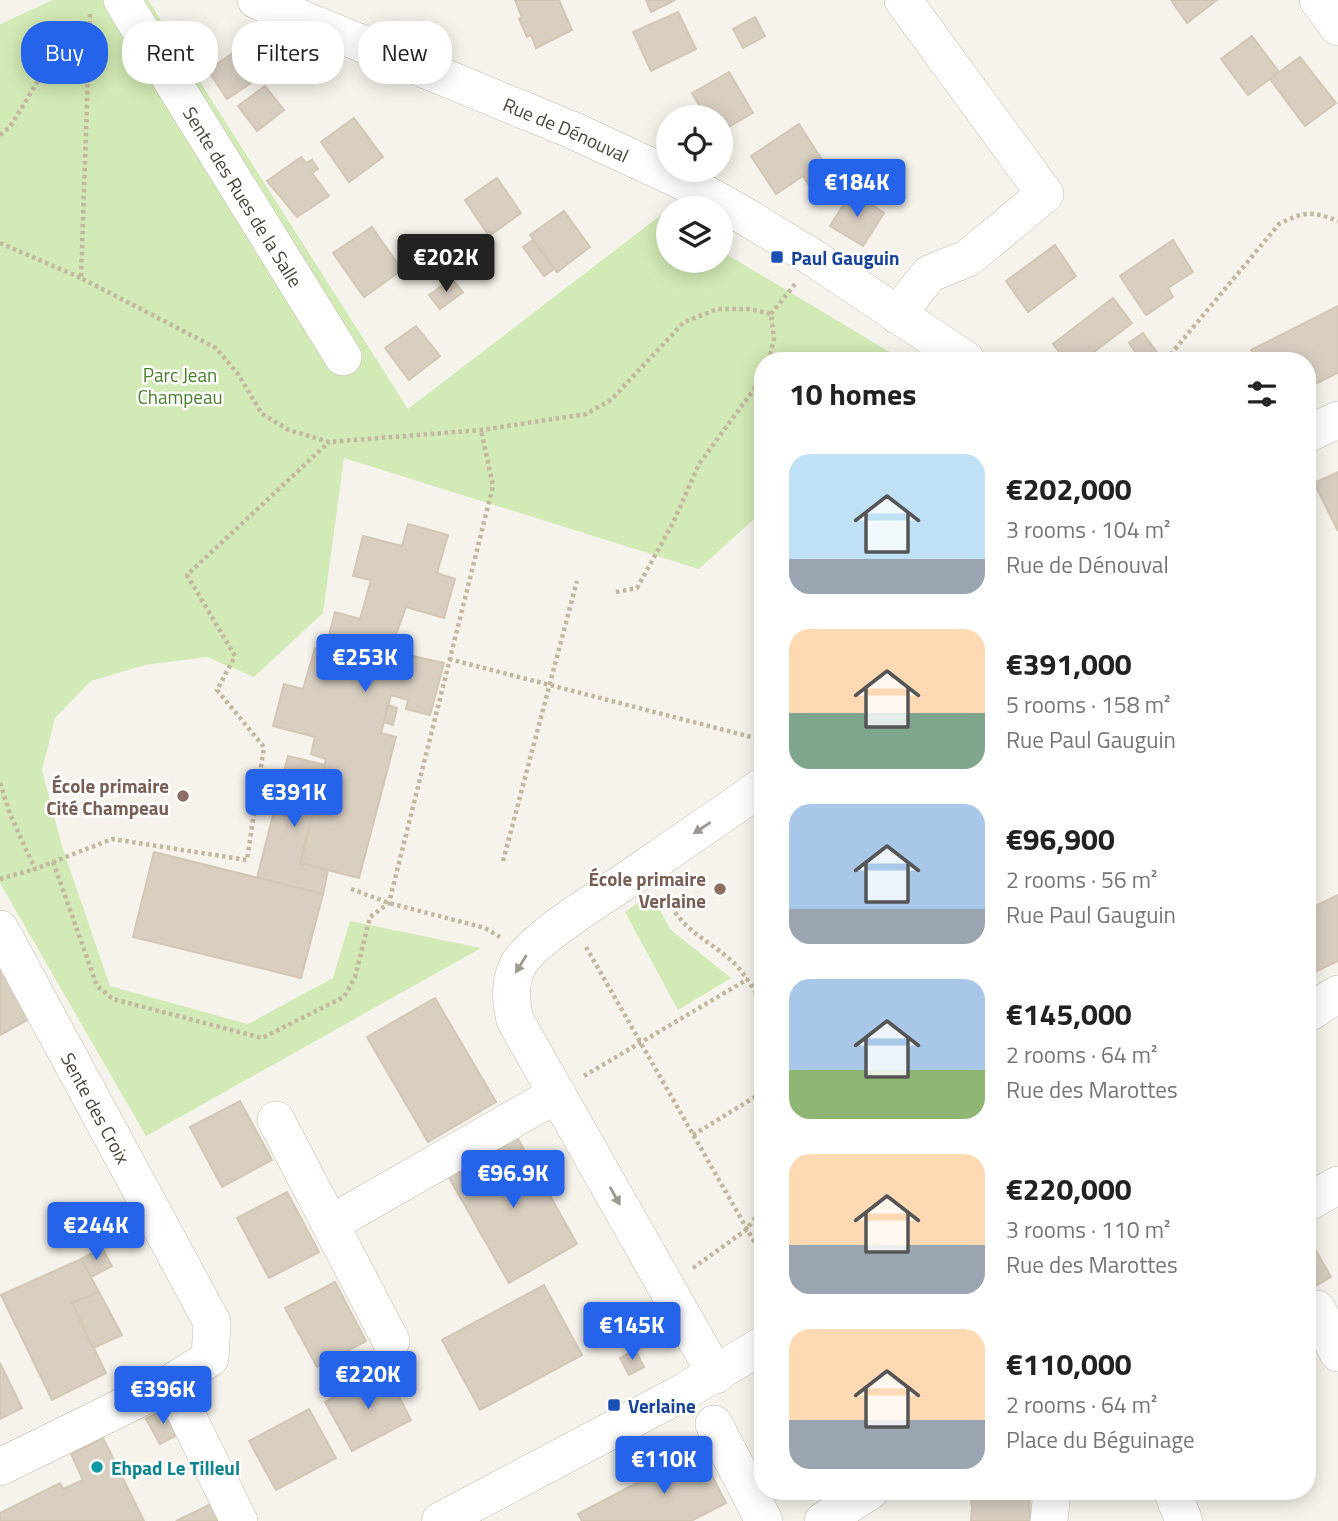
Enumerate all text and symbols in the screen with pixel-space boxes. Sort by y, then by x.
chip: Buy [21,21,108,84]
chip: Rent [122,21,218,84]
chip: Filters [232,21,344,84]
chip: New [358,21,452,84]
street label: Rue de Dénouval [499,89,634,169]
street label: Sente des Rues de la Salle [177,100,311,292]
map controls [656,105,733,273]
button: locate [656,105,733,182]
pin: €184K [808,160,906,219]
text: €184K [824,164,890,199]
button: layers [656,196,733,273]
pin: €202K [397,234,495,294]
text: €202K [413,239,479,274]
place label: Paul Gauguin [791,243,900,272]
marker: Paul Gauguin [769,249,785,265]
park label: Parc Jean Champeau [137,360,223,411]
text: 10 homes [789,371,916,417]
icon: filters [1243,375,1281,413]
text: €202,000 [1006,466,1132,512]
icon: home [845,482,929,566]
text: 3 rooms · 104 m² [1006,512,1170,547]
text: Rue de Dénouval [1006,547,1169,582]
pin: €253K [316,634,414,694]
text: €253K [332,639,398,674]
text: €391,000 [1006,641,1132,687]
icon: home [845,657,929,741]
text: 5 rooms · 158 m² [1006,687,1170,722]
text: Rue Paul Gauguin [1006,722,1176,757]
pin: €391K [245,770,343,829]
place label: École primaire Cité Champeau [46,771,169,822]
text: €391K [261,774,327,809]
marker: École primaire Cité Champeau [175,788,191,804]
text: €96,900 [1006,816,1115,862]
one-way arrow [693,821,711,835]
icon: home [845,832,929,916]
text: 2 rooms · 56 m² [1006,862,1157,897]
place label: École primaire Verlaine [588,864,706,915]
marker: École primaire Verlaine [712,881,728,897]
text: Rue Paul Gauguin [1006,897,1176,932]
one-way arrow [515,954,528,974]
text: €145,000 [1006,991,1132,1037]
icon: home [845,1007,929,1091]
text: 2 rooms · 64 m² [1006,1037,1157,1072]
street label: Sente des Croix [54,1047,138,1169]
text: Rue des Marottes [1006,1072,1178,1107]
pin: €96.9K [456,1150,570,1210]
text: €96.9K [477,1155,549,1190]
text: €220,000 [1006,1166,1132,1212]
icon: home [845,1182,929,1266]
one-way arrow [609,1186,621,1206]
pin: €244K [47,1202,145,1262]
text: €244K [63,1207,129,1242]
text: 3 rooms · 110 m² [1006,1212,1170,1247]
text: Rue des Marottes [1006,1247,1178,1282]
pin: €145K [583,1302,681,1362]
text: €145K [599,1307,665,1342]
text: €110,000 [1006,1341,1132,1387]
pin: €220K [319,1352,417,1411]
text: €220K [335,1356,401,1391]
icon: home [845,1357,929,1441]
pin: €396K [114,1366,212,1426]
text: €396K [130,1371,196,1406]
text: 2 rooms · 64 m² [1006,1387,1157,1422]
place label: Verlaine [628,1391,696,1420]
marker: Verlaine [606,1397,622,1413]
text: Place du Béguinage [1006,1422,1195,1457]
pin: €110K [615,1436,713,1496]
text: €110K [631,1441,697,1476]
place label: Ehpad Le Tilleul [111,1453,240,1482]
marker: Ehpad Le Tilleul [89,1459,105,1475]

